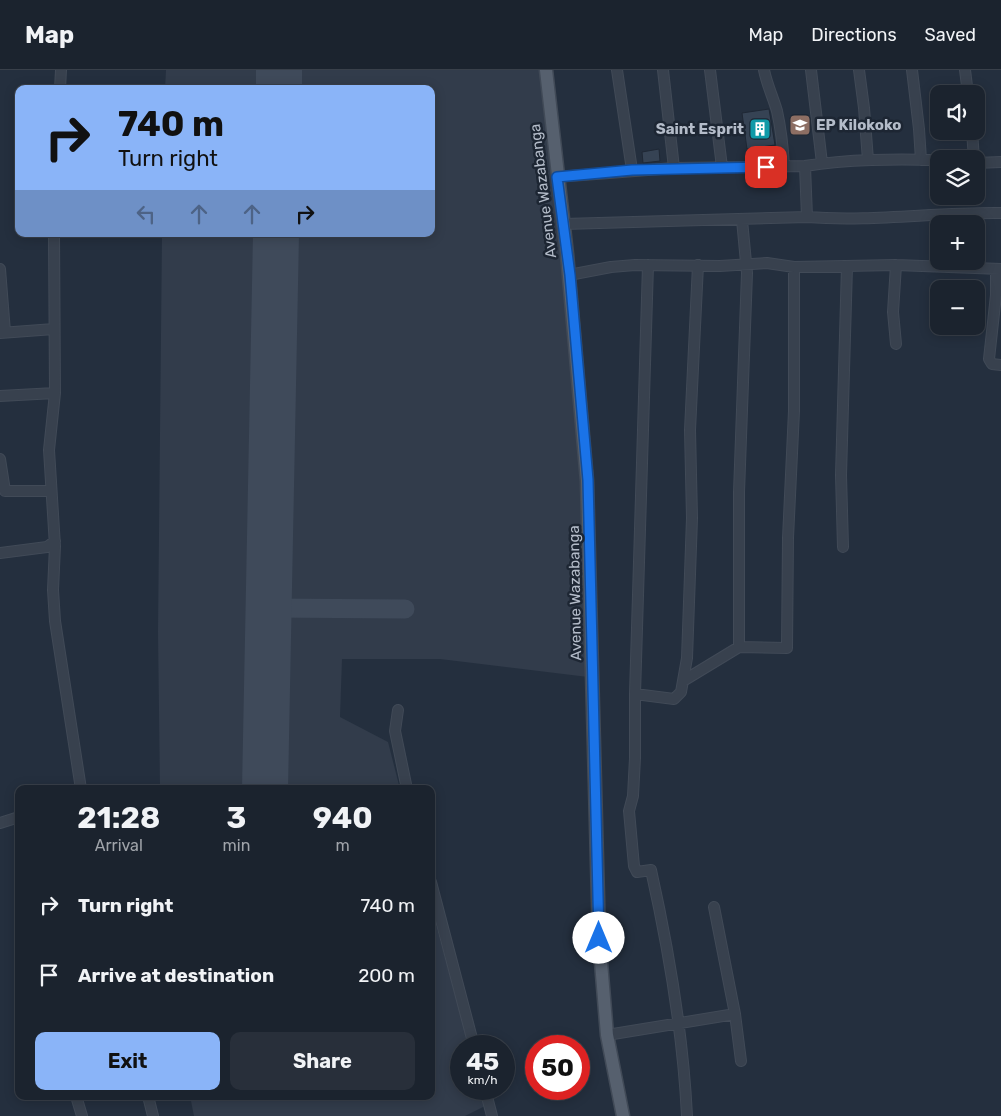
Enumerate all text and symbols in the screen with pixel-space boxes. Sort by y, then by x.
text: Map [25,21,74,49]
text: Map [748,24,783,46]
text: Directions [811,24,897,46]
text: Saved [925,24,976,46]
map controls [930,85,985,335]
button: sound [930,85,985,140]
text: 740 m [118,103,224,145]
icon: right [35,105,100,170]
school or university icon: EP Kilokoko [788,113,812,137]
place label: EP Kilokoko [816,116,901,134]
building icon: Saint Esprit [748,117,772,141]
place label: Saint Esprit [656,120,744,138]
street label: Avenue Wazabanga [526,123,560,259]
text: Turn right [118,145,218,172]
pin [745,146,787,188]
button: layers [930,150,985,205]
icon: arrive [752,153,780,181]
icon: left [132,200,160,228]
icon: ahead [185,200,213,228]
icon: ahead [238,200,266,228]
icon: right [291,200,319,228]
button: + [930,215,985,270]
button: − [930,280,985,335]
street label: Avenue Wazabanga [565,525,585,661]
text: 21:28 [77,800,160,836]
text: 3 [227,800,246,836]
text: 940 [313,800,373,836]
text: Arrival [95,836,143,855]
text: min [223,836,250,855]
text: m [336,836,350,855]
icon: right [35,891,63,919]
text: Turn right [78,894,173,917]
text: 740 m [360,894,415,917]
position arrow [572,911,624,963]
icon: arrive [35,961,63,989]
text: Arrive at destination [78,964,274,987]
text: 200 m [358,964,415,987]
button: Exit [35,1032,220,1090]
button: Share [230,1032,415,1090]
speed limit sign: 50 [525,1035,590,1100]
text: 45 [466,1047,499,1076]
text: km/h [468,1073,497,1087]

